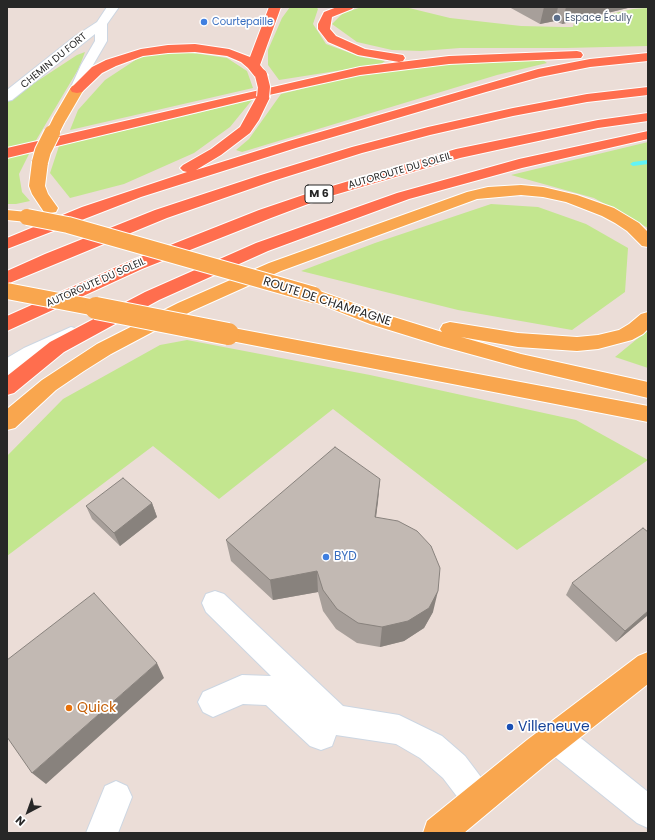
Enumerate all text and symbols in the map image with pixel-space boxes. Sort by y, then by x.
place label: Espace Écully [565,12,632,24]
marker: Espace Écully [552,13,562,23]
place label: Courtepaille [212,16,273,28]
marker: Courtepaille [199,17,209,27]
street label: CHEMIN DU FORT [19,31,89,91]
street label: AUTOROUTE DU SOLEIL [347,150,453,192]
road number: M 6 [305,185,333,203]
street label: AUTOROUTE DU SOLEIL [45,256,147,310]
street label: ROUTE DE CHAMPAGNE [261,275,393,329]
place label: BYD [334,550,357,564]
marker: BYD [321,552,331,562]
place label: Quick [77,700,116,716]
marker: Quick [64,703,74,713]
place label: Villeneuve [518,719,590,735]
marker: Villeneuve [505,722,515,732]
north arrow [8,792,48,832]
text: N [12,812,29,830]

